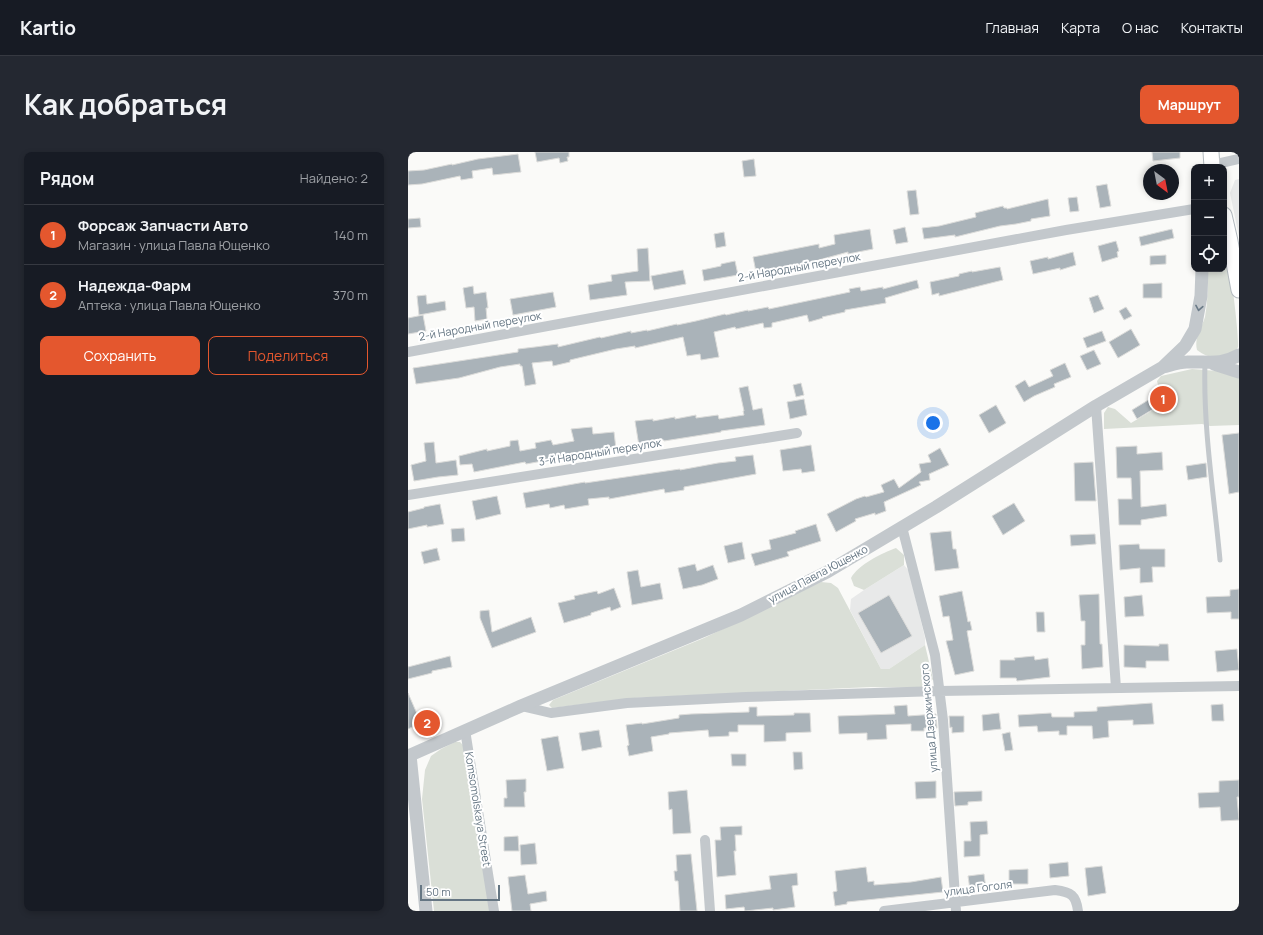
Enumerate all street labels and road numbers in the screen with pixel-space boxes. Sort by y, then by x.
street label: 2-й Народный переулок [736,248,862,285]
street label: 2-й Народный переулок [417,307,543,344]
street label: 3-й Народный переулок [537,434,663,469]
street label: улица Павла Ющенко [765,541,871,606]
street label: улица Дзержинского [916,662,941,773]
street label: Komsomolskaya Street [462,751,495,867]
street label: улица Гоголя [943,876,1013,899]

